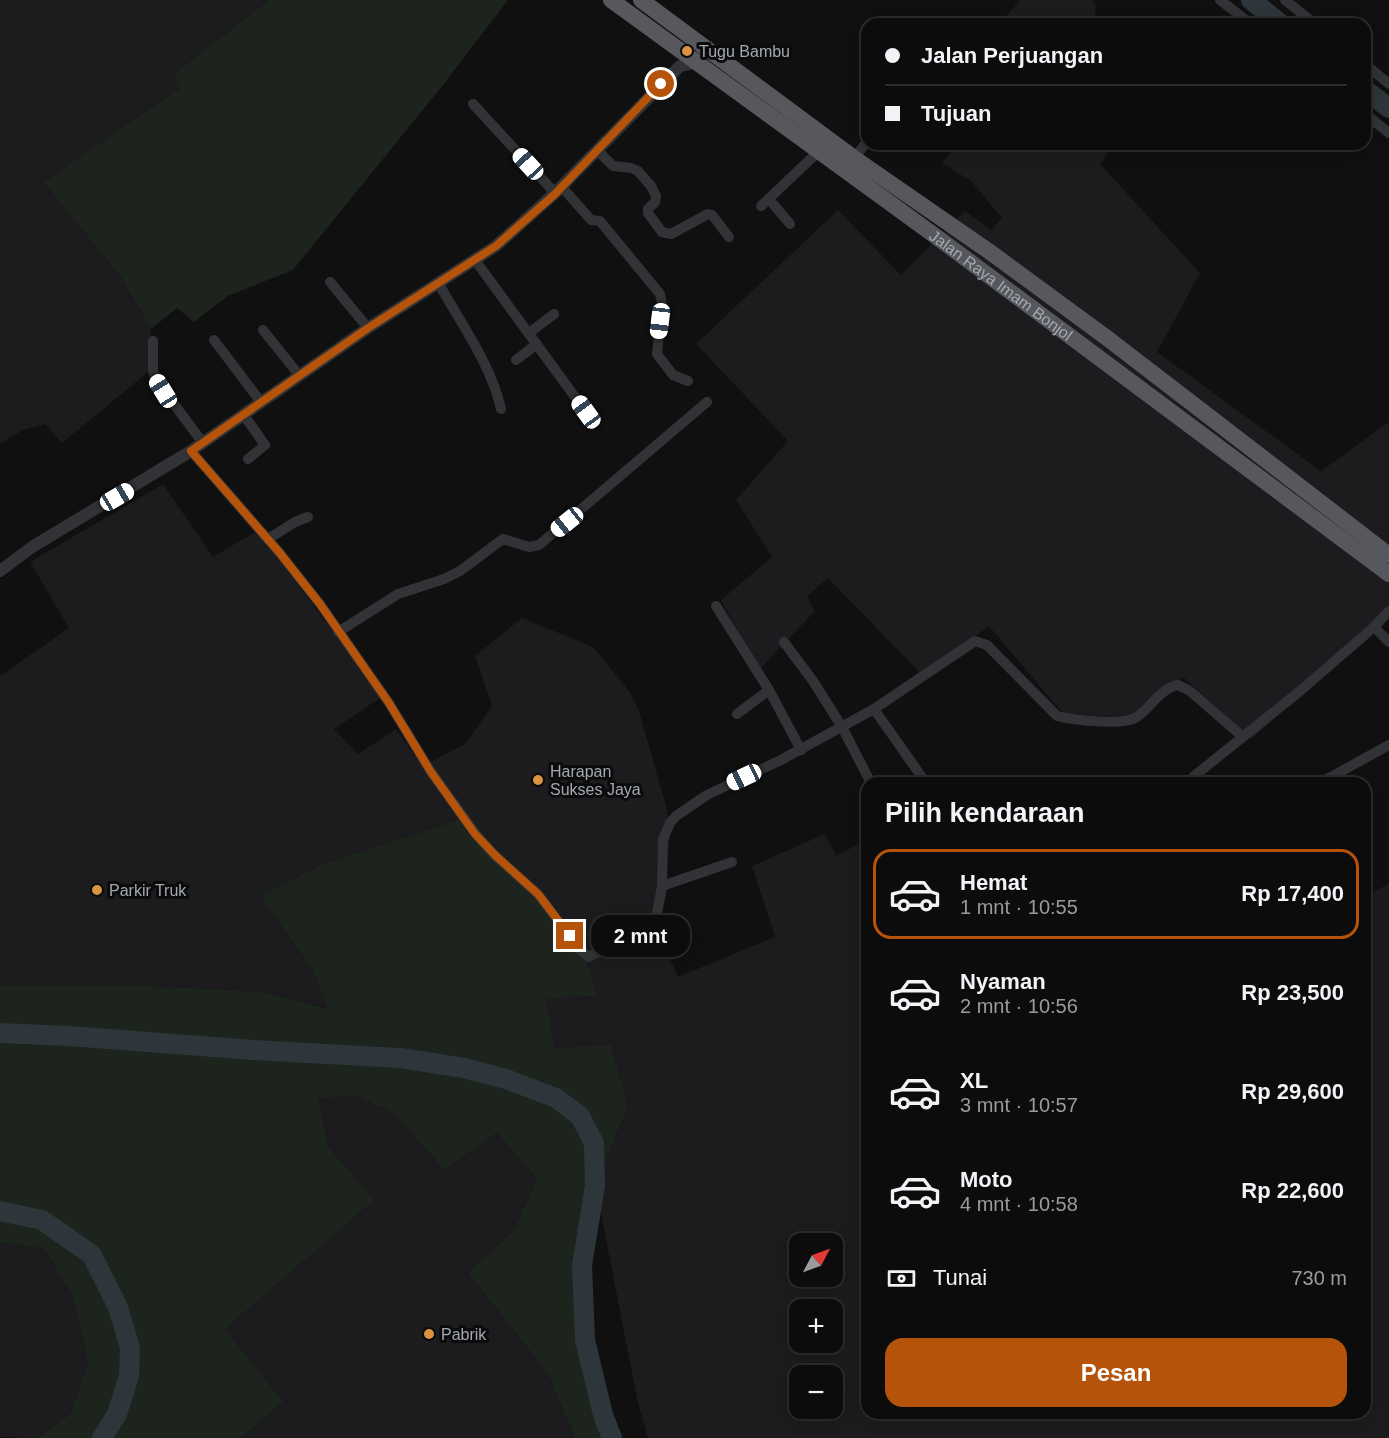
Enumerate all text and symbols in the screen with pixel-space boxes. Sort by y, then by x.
place label: Tugu Bambu [699,43,790,60]
text: Jalan Perjuangan [921,43,1103,68]
marker: Tugu Bambu [680,44,694,58]
route start [647,70,674,97]
text: Tujuan [921,101,991,126]
car [509,145,547,183]
street label: Jalan Raya Imam Bonjol [926,226,1076,344]
car [649,302,671,340]
car [146,371,180,411]
car [568,392,604,432]
car [97,480,137,514]
car [547,504,587,540]
car [724,761,764,793]
place label: Harapan Sukses Jaya [550,763,641,798]
marker: Harapan Sukses Jaya [531,773,545,787]
text: Pilih kendaraan [885,798,1085,828]
icon: car [888,867,942,921]
text: Hemat [960,870,1027,895]
text: Rp 17,400 [1241,881,1344,906]
place label: Parkir Truk [109,882,187,899]
marker: Parkir Truk [90,883,104,897]
text: 1 mnt · 10:55 [960,896,1078,918]
callout: 2 mnt [591,915,690,957]
route end [556,922,583,949]
text: 2 mnt [614,925,667,947]
icon: car [888,966,942,1020]
text: Nyaman [960,969,1046,994]
text: Rp 23,500 [1241,980,1344,1005]
text: 2 mnt · 10:56 [960,995,1078,1017]
icon: car [888,1065,942,1119]
text: XL [960,1068,988,1093]
text: Rp 29,600 [1241,1079,1344,1104]
text: 3 mnt · 10:57 [960,1094,1078,1116]
icon: car [888,1164,942,1218]
text: Moto [960,1167,1013,1192]
text: Rp 22,600 [1241,1178,1344,1203]
text: 4 mnt · 10:58 [960,1193,1078,1215]
north arrow [789,1233,843,1287]
map controls [789,1233,843,1419]
icon: cash [885,1262,918,1295]
text: Tunai [933,1265,987,1290]
text: 730 m [1291,1267,1347,1289]
button: + [789,1299,843,1353]
place label: Pabrik [441,1326,487,1343]
marker: Pabrik [422,1327,436,1341]
button: Pesan [885,1338,1347,1407]
button: − [789,1365,843,1419]

